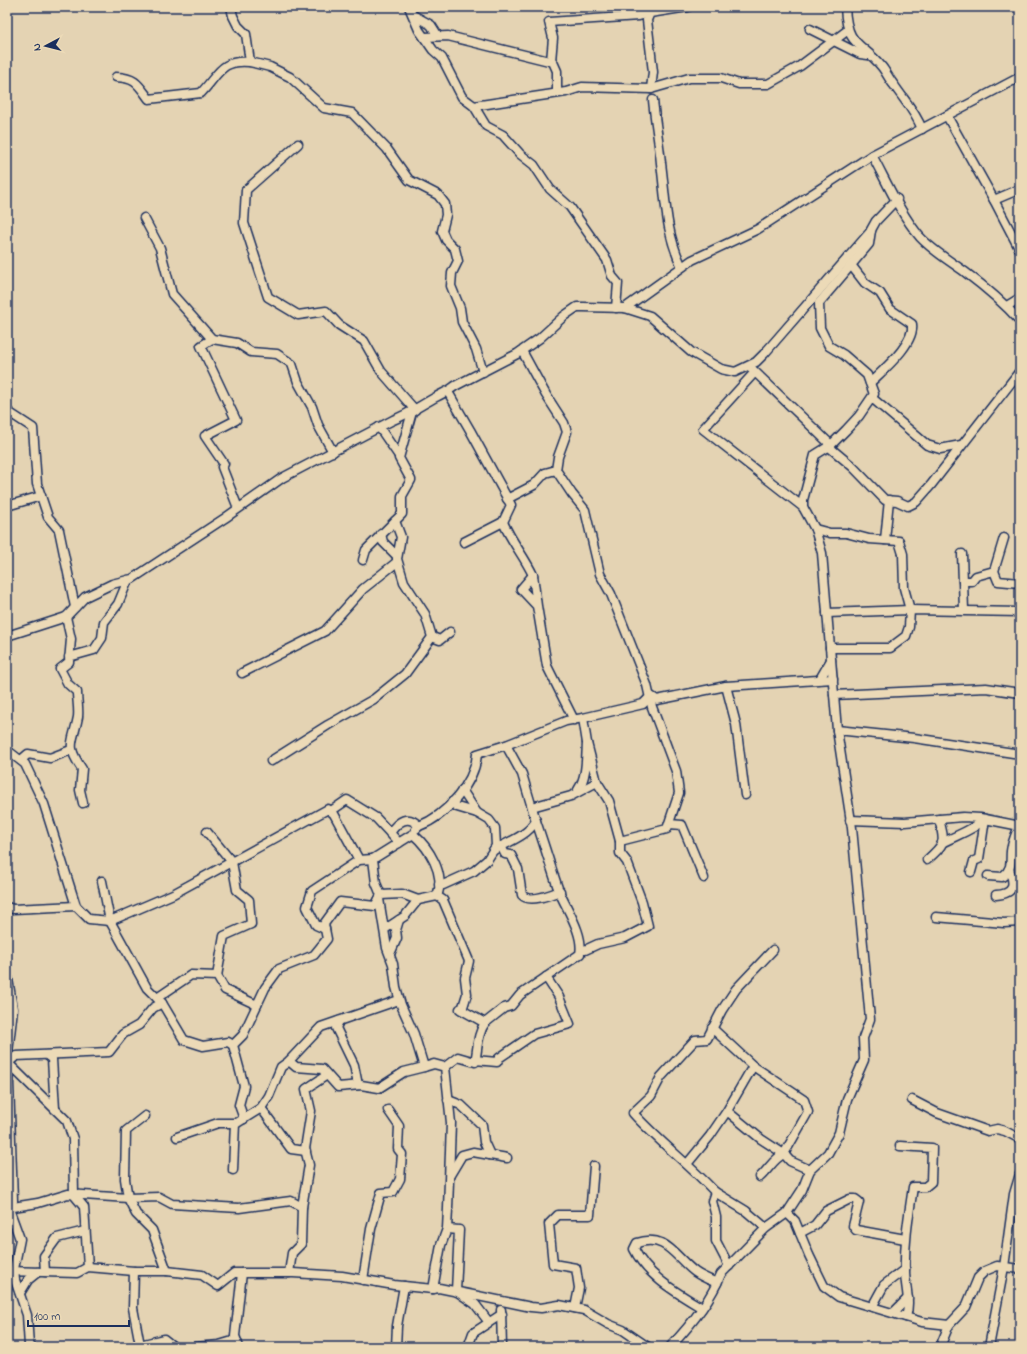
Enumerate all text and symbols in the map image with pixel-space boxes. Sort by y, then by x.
north arrow [26,26,66,66]
text: N [29,42,45,52]
scale bar [28,1302,129,1328]
text: 100 m [34,1308,61,1326]

